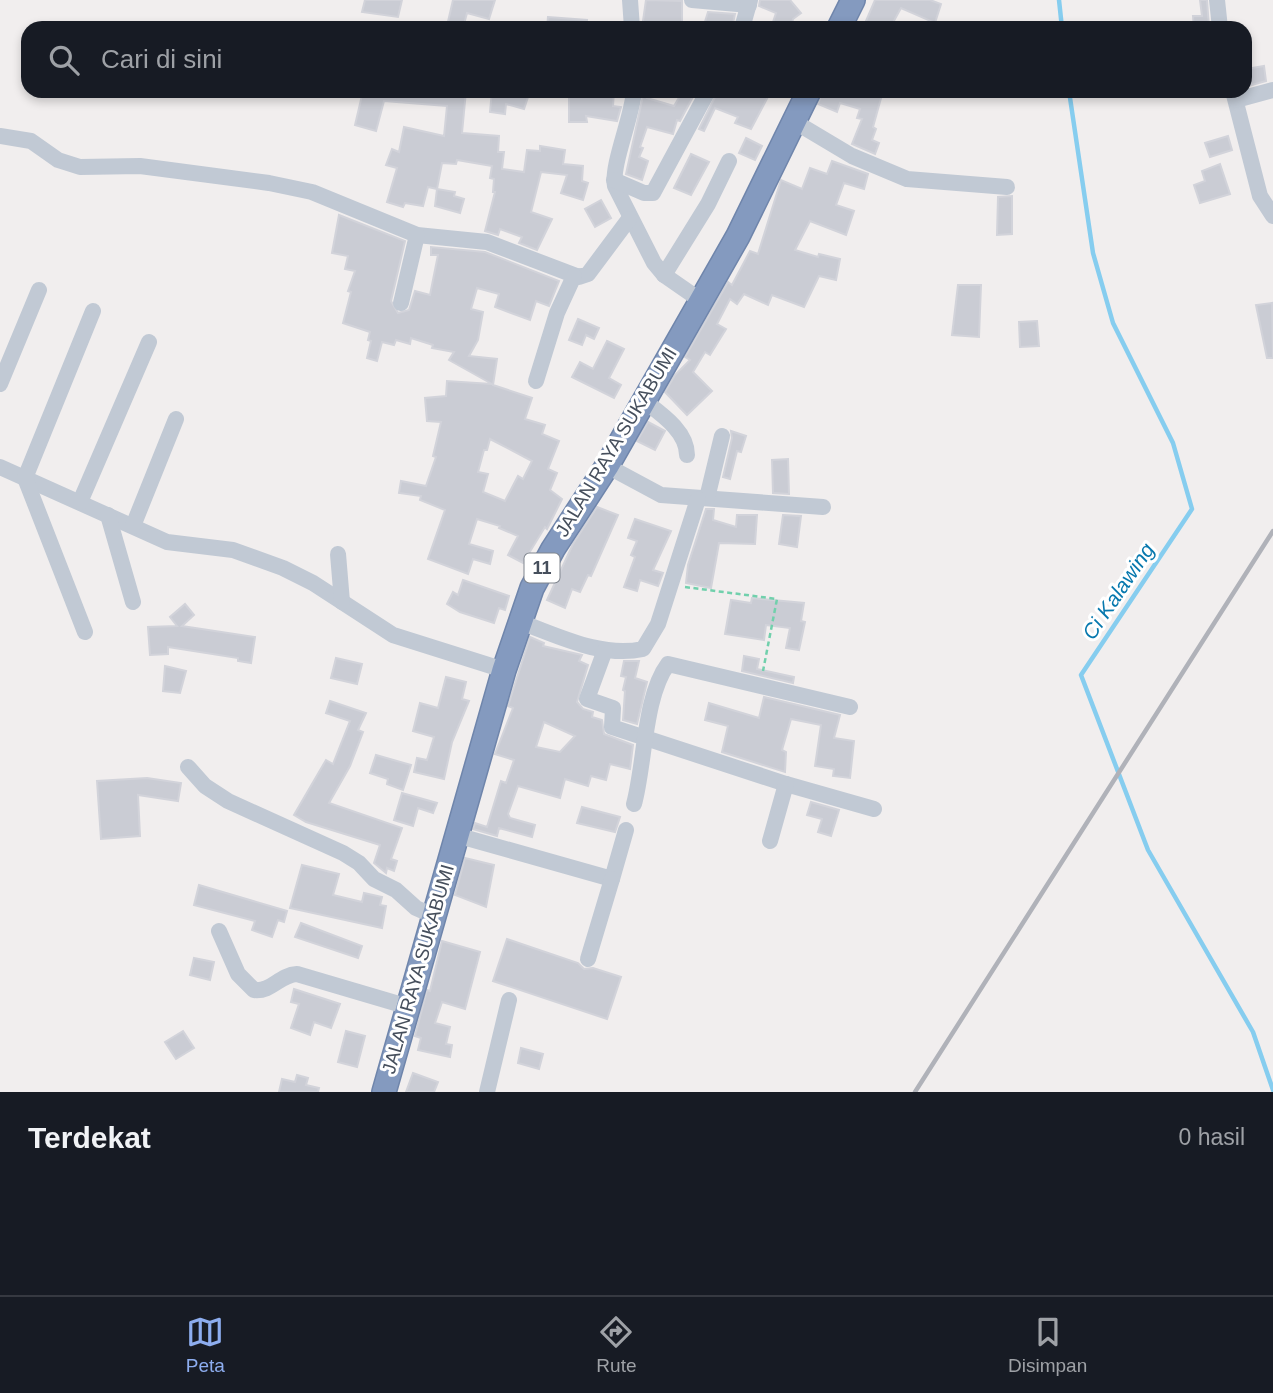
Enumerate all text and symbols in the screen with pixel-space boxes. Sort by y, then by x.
search box [21,21,1252,98]
icon: search [45,41,83,79]
text: Cari di sini [101,44,222,74]
street label: JALAN RAYA SUKABUMI [551,344,681,540]
water label: Ci Kalawing [1077,538,1159,643]
road number: 11 [524,554,560,582]
street label: JALAN RAYA SUKABUMI [378,862,458,1076]
text: Terdekat [28,1121,151,1154]
text: 0 hasil [1179,1124,1245,1150]
tab: Peta [186,1313,225,1377]
tab: Rute [596,1313,637,1377]
tab: Disimpan [1008,1313,1087,1377]

